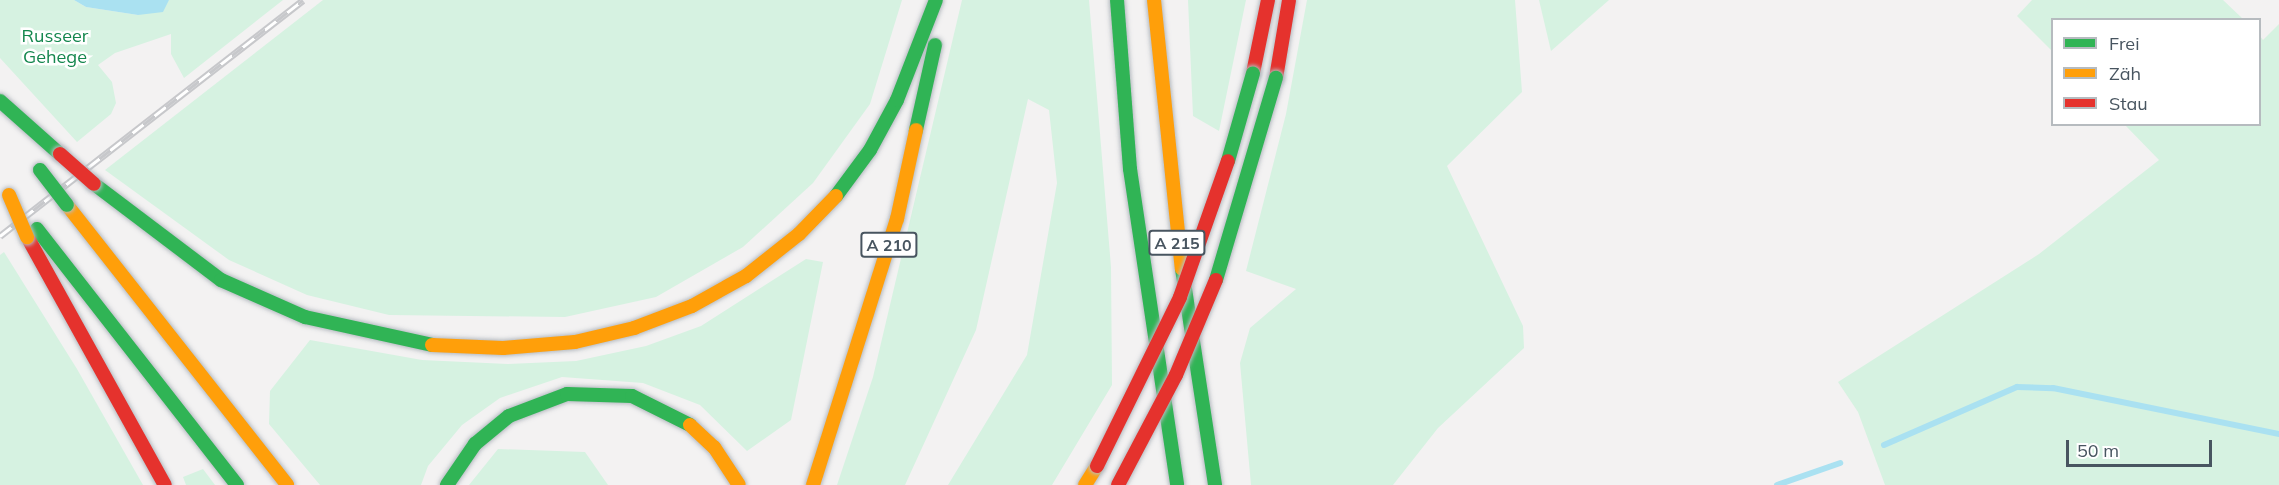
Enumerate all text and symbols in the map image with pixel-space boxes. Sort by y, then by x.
legend [2051,18,2261,126]
park label: Russeer Gehege [22,26,88,68]
text: Frei [2109,32,2139,55]
text: Zäh [2109,62,2141,85]
text: Stau [2109,92,2148,115]
road number: A 215 [1147,230,1207,256]
road number: A 210 [859,232,919,258]
scale bar [2069,428,2214,466]
text: 50 m [2077,439,2119,462]

